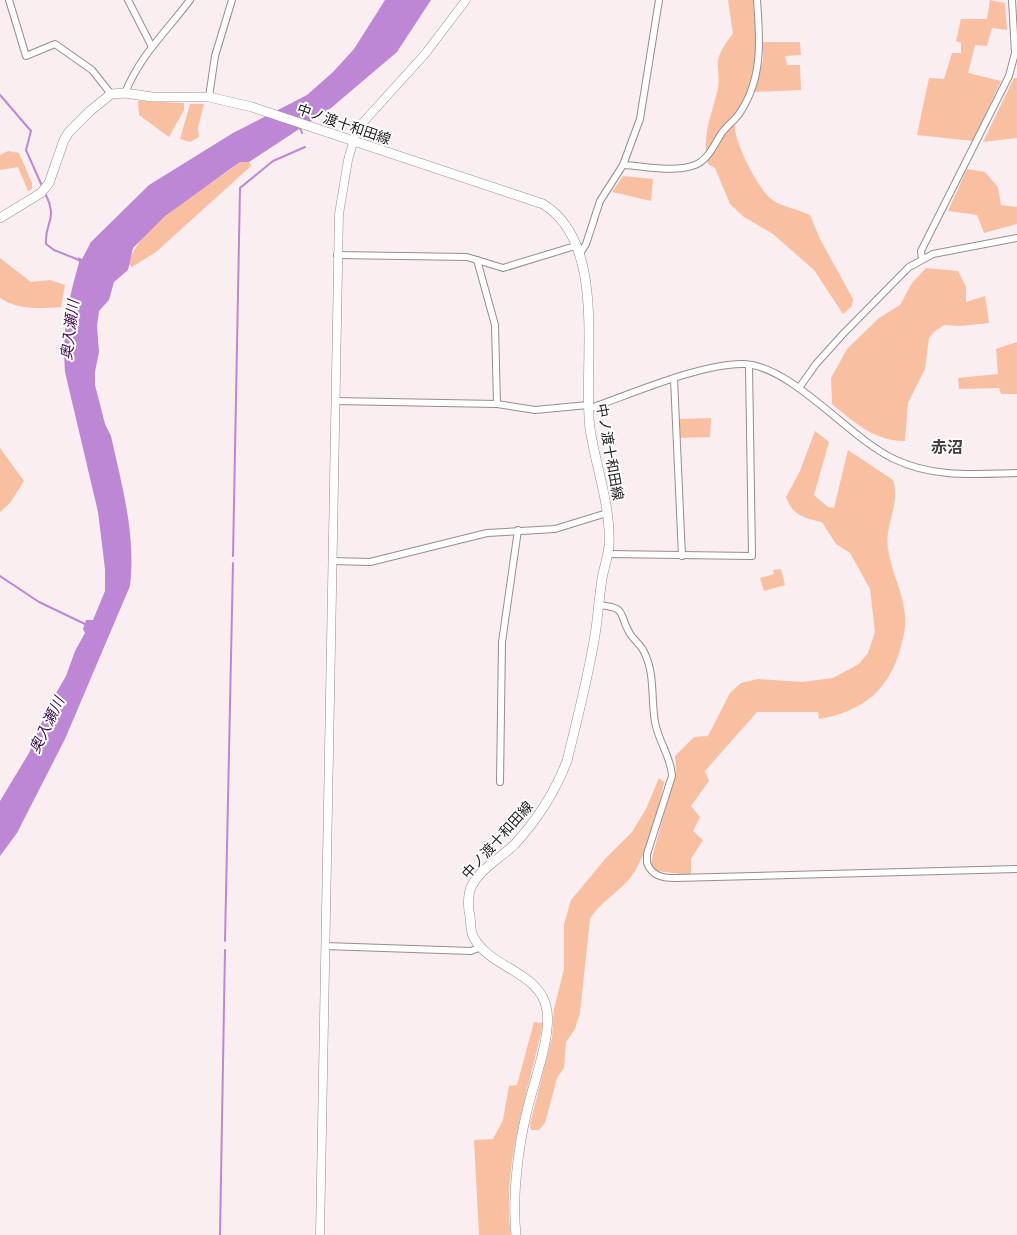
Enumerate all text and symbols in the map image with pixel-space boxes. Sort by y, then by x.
street label: 中ノ渡十和田線 [295,100,393,148]
water label: 奥入瀬川 [57,297,83,361]
street label: 中ノ渡十和田線 [594,402,626,502]
district label: 赤沼 [931,438,963,457]
water label: 奥入瀬川 [26,692,69,756]
street label: 中ノ渡十和田線 [458,798,536,882]

